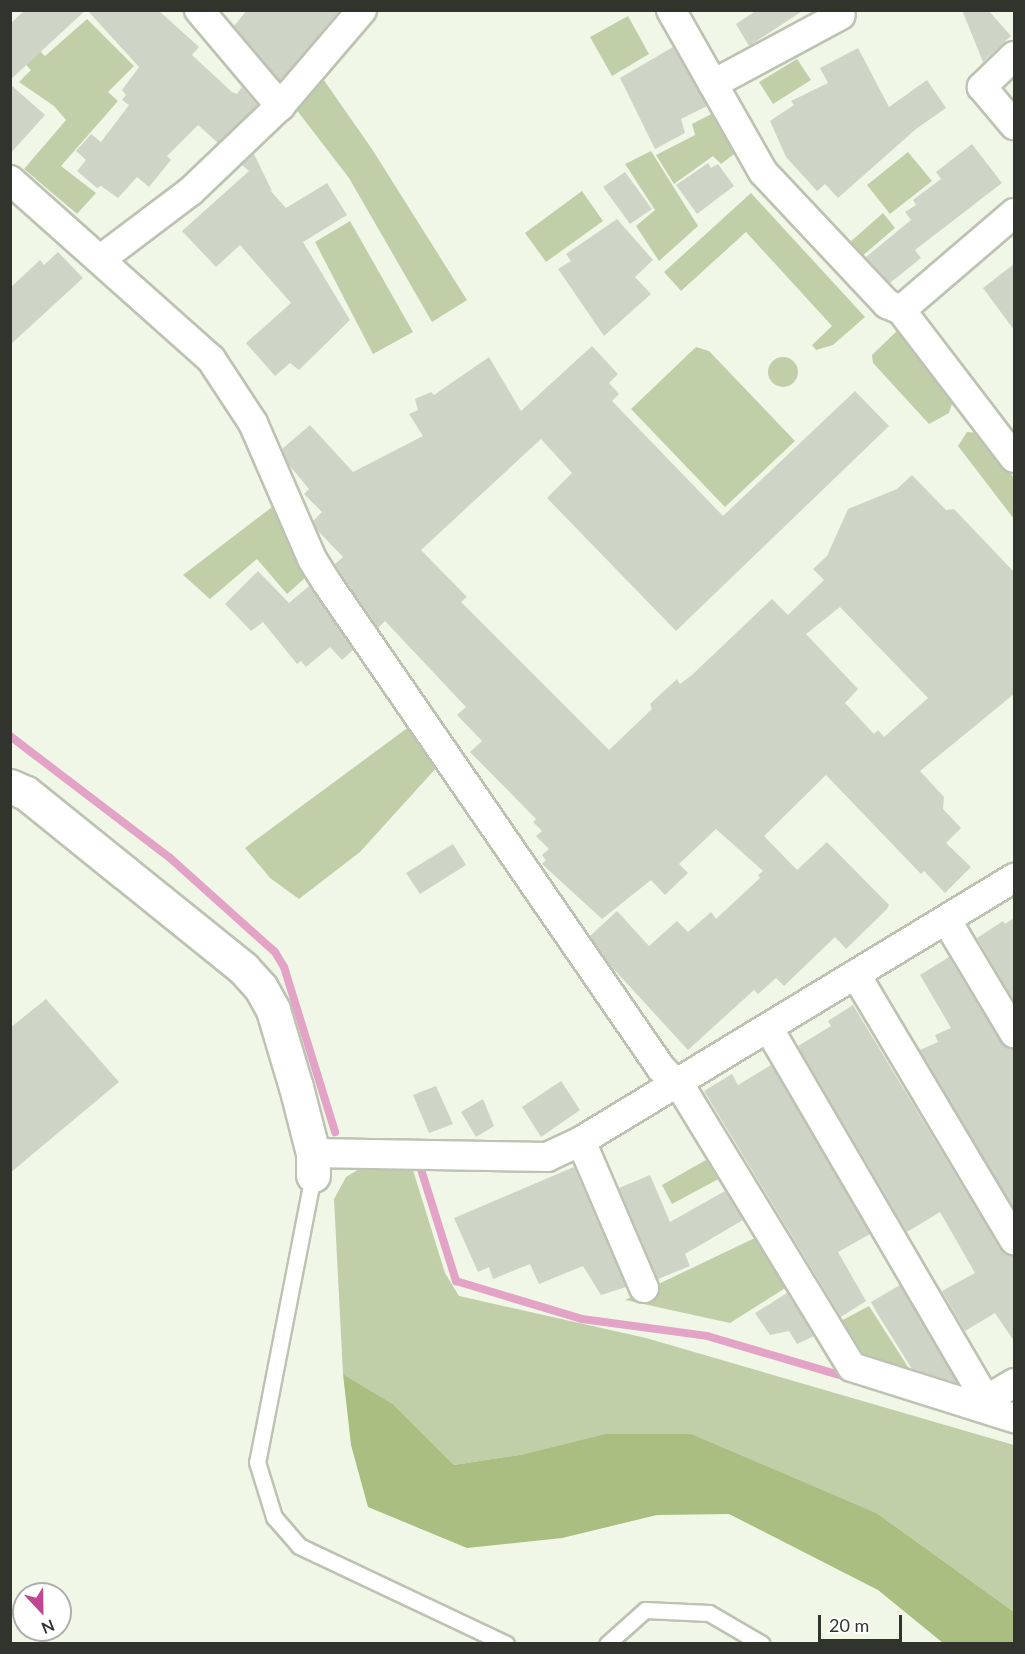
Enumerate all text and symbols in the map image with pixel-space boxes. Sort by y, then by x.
north arrow [12,1582,72,1642]
scale bar [821,1603,905,1641]
text: 20 m [829,1614,869,1636]
text: N [39,1616,57,1638]

